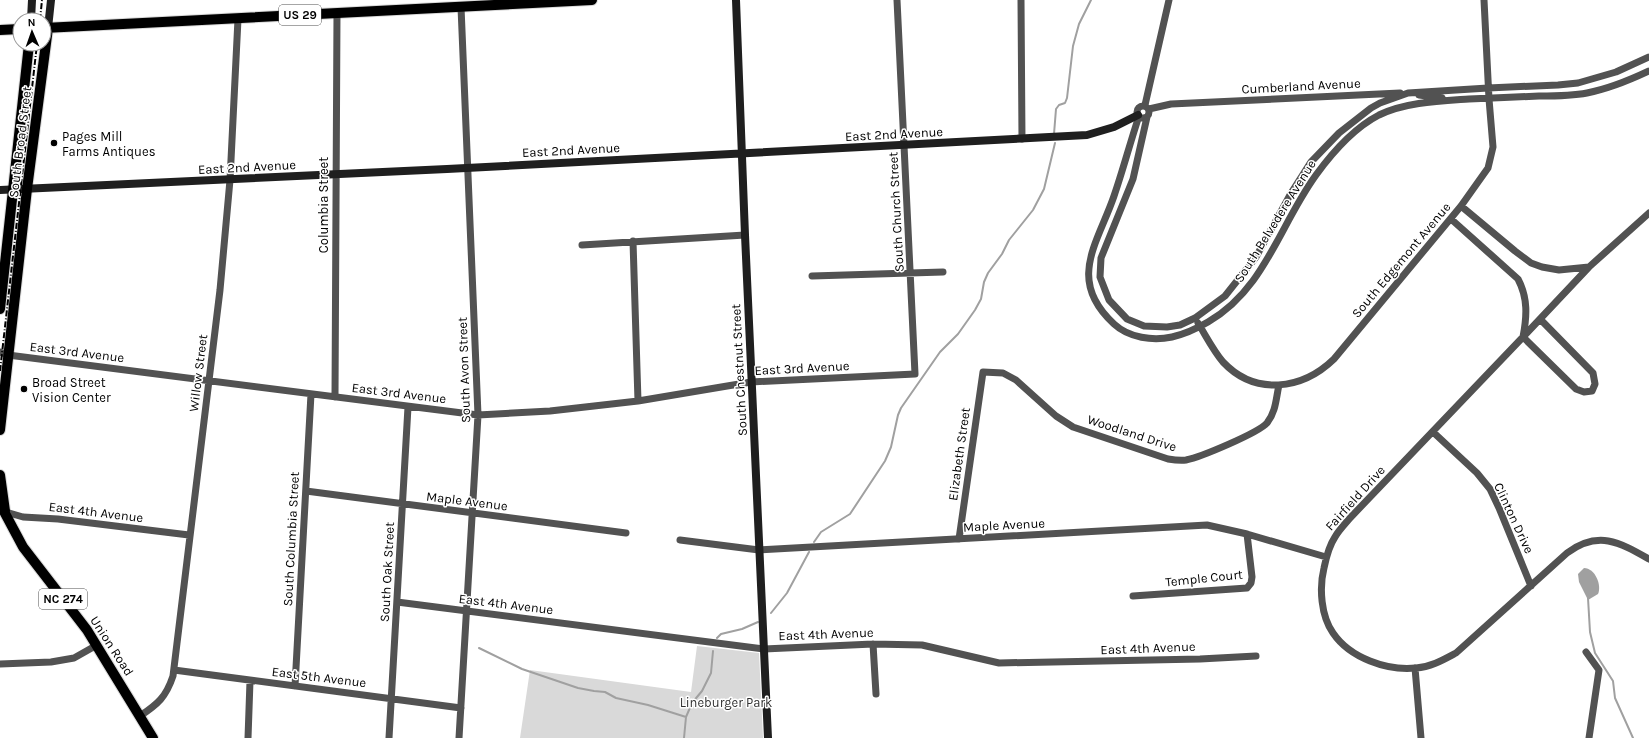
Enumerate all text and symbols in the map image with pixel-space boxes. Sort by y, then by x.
road number: US 29 [279,5,321,25]
north arrow [12,12,52,52]
text: N [27,16,36,29]
street label: Cumberland Avenue [1241,75,1361,97]
street label: South Broad Street [6,85,34,199]
street label: East 2nd Avenue [845,124,944,144]
place label: Pages Mill Farms Antiques [62,129,156,160]
marker: Pages Mill Farms Antiques [49,138,59,148]
street label: East 2nd Avenue [522,140,621,160]
street label: South Church Street [885,151,907,272]
street label: East 2nd Avenue [198,157,297,177]
street label: Columbia Street [316,157,331,253]
street label: South Belvedere Avenue [1231,157,1319,285]
street label: South Edgemont Avenue [1348,199,1454,321]
street label: South Chestnut Street [728,303,750,436]
street label: South Avon Street [455,317,473,423]
street label: Willow Street [186,333,210,413]
street label: East 3rd Avenue [29,339,125,365]
street label: East 3rd Avenue [754,358,850,378]
place label: Broad Street Vision Center [32,375,111,405]
street label: East 3rd Avenue [351,380,447,406]
marker: Broad Street Vision Center [19,384,29,394]
street label: Elizabeth Street [945,406,973,502]
street label: Woodland Drive [1085,412,1179,455]
street label: Fairfield Drive [1322,462,1388,533]
street label: South Columbia Street [280,471,302,607]
street label: Clinton Drive [1491,480,1537,556]
street label: Maple Avenue [425,489,509,513]
street label: East 4th Avenue [48,499,144,525]
street label: Maple Avenue [963,515,1046,535]
street label: South Oak Street [377,521,397,622]
street label: Temple Court [1164,566,1244,590]
road number: NC 274 [39,589,87,609]
street label: East 4th Avenue [458,591,554,617]
street label: Union Road [87,613,137,679]
street label: East 4th Avenue [778,625,874,643]
street label: East 4th Avenue [1100,639,1196,657]
street label: East 5th Avenue [271,664,367,690]
park label: Lineburger Park [680,695,772,710]

